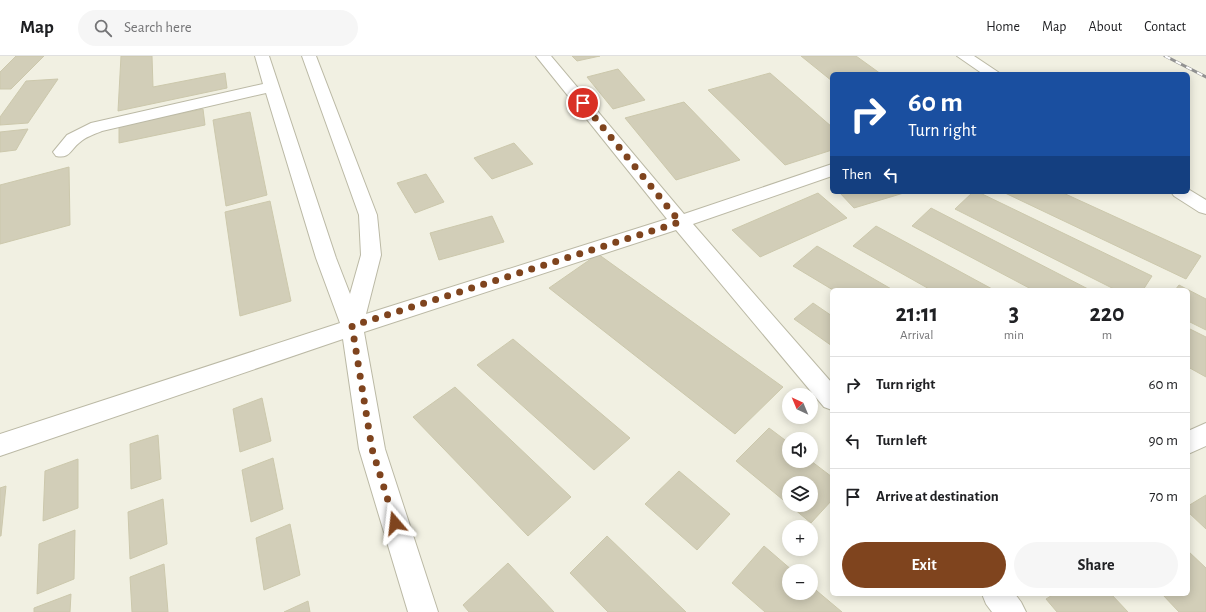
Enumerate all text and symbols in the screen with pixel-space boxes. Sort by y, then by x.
search box [78,10,358,46]
icon: search [92,17,114,39]
text: Map [20,18,54,37]
text: Search here [124,20,192,35]
text: Home [986,20,1020,34]
text: Map [1042,20,1066,34]
text: About [1088,20,1122,34]
text: Contact [1144,20,1186,34]
pin [566,86,600,120]
icon: right [842,88,894,140]
text: 60 m [908,89,963,117]
icon: arrive [572,92,594,114]
text: Turn right [908,122,977,140]
icon: left [880,164,902,186]
text: Then [842,167,872,182]
text: 21:11 [895,302,938,326]
text: 3 [1009,302,1019,326]
text: 220 [1089,302,1125,326]
text: Arrival [900,329,934,342]
text: min [1004,329,1024,342]
text: m [1102,329,1112,342]
icon: right [842,374,864,396]
text: Turn right [876,377,935,392]
text: 60 m [1149,377,1178,392]
north arrow [782,388,818,424]
map controls [782,388,818,600]
icon: left [842,430,864,452]
button: sound [782,432,818,468]
text: Turn left [876,433,927,448]
text: 90 m [1149,433,1178,448]
button: layers [782,476,818,512]
icon: arrive [842,486,864,508]
text: Arrive at destination [876,489,999,504]
text: 70 m [1149,489,1178,504]
position arrow [374,502,416,544]
button: + [782,520,818,556]
button: Exit [842,542,1006,588]
button: Share [1014,542,1178,588]
button: − [782,564,818,600]

